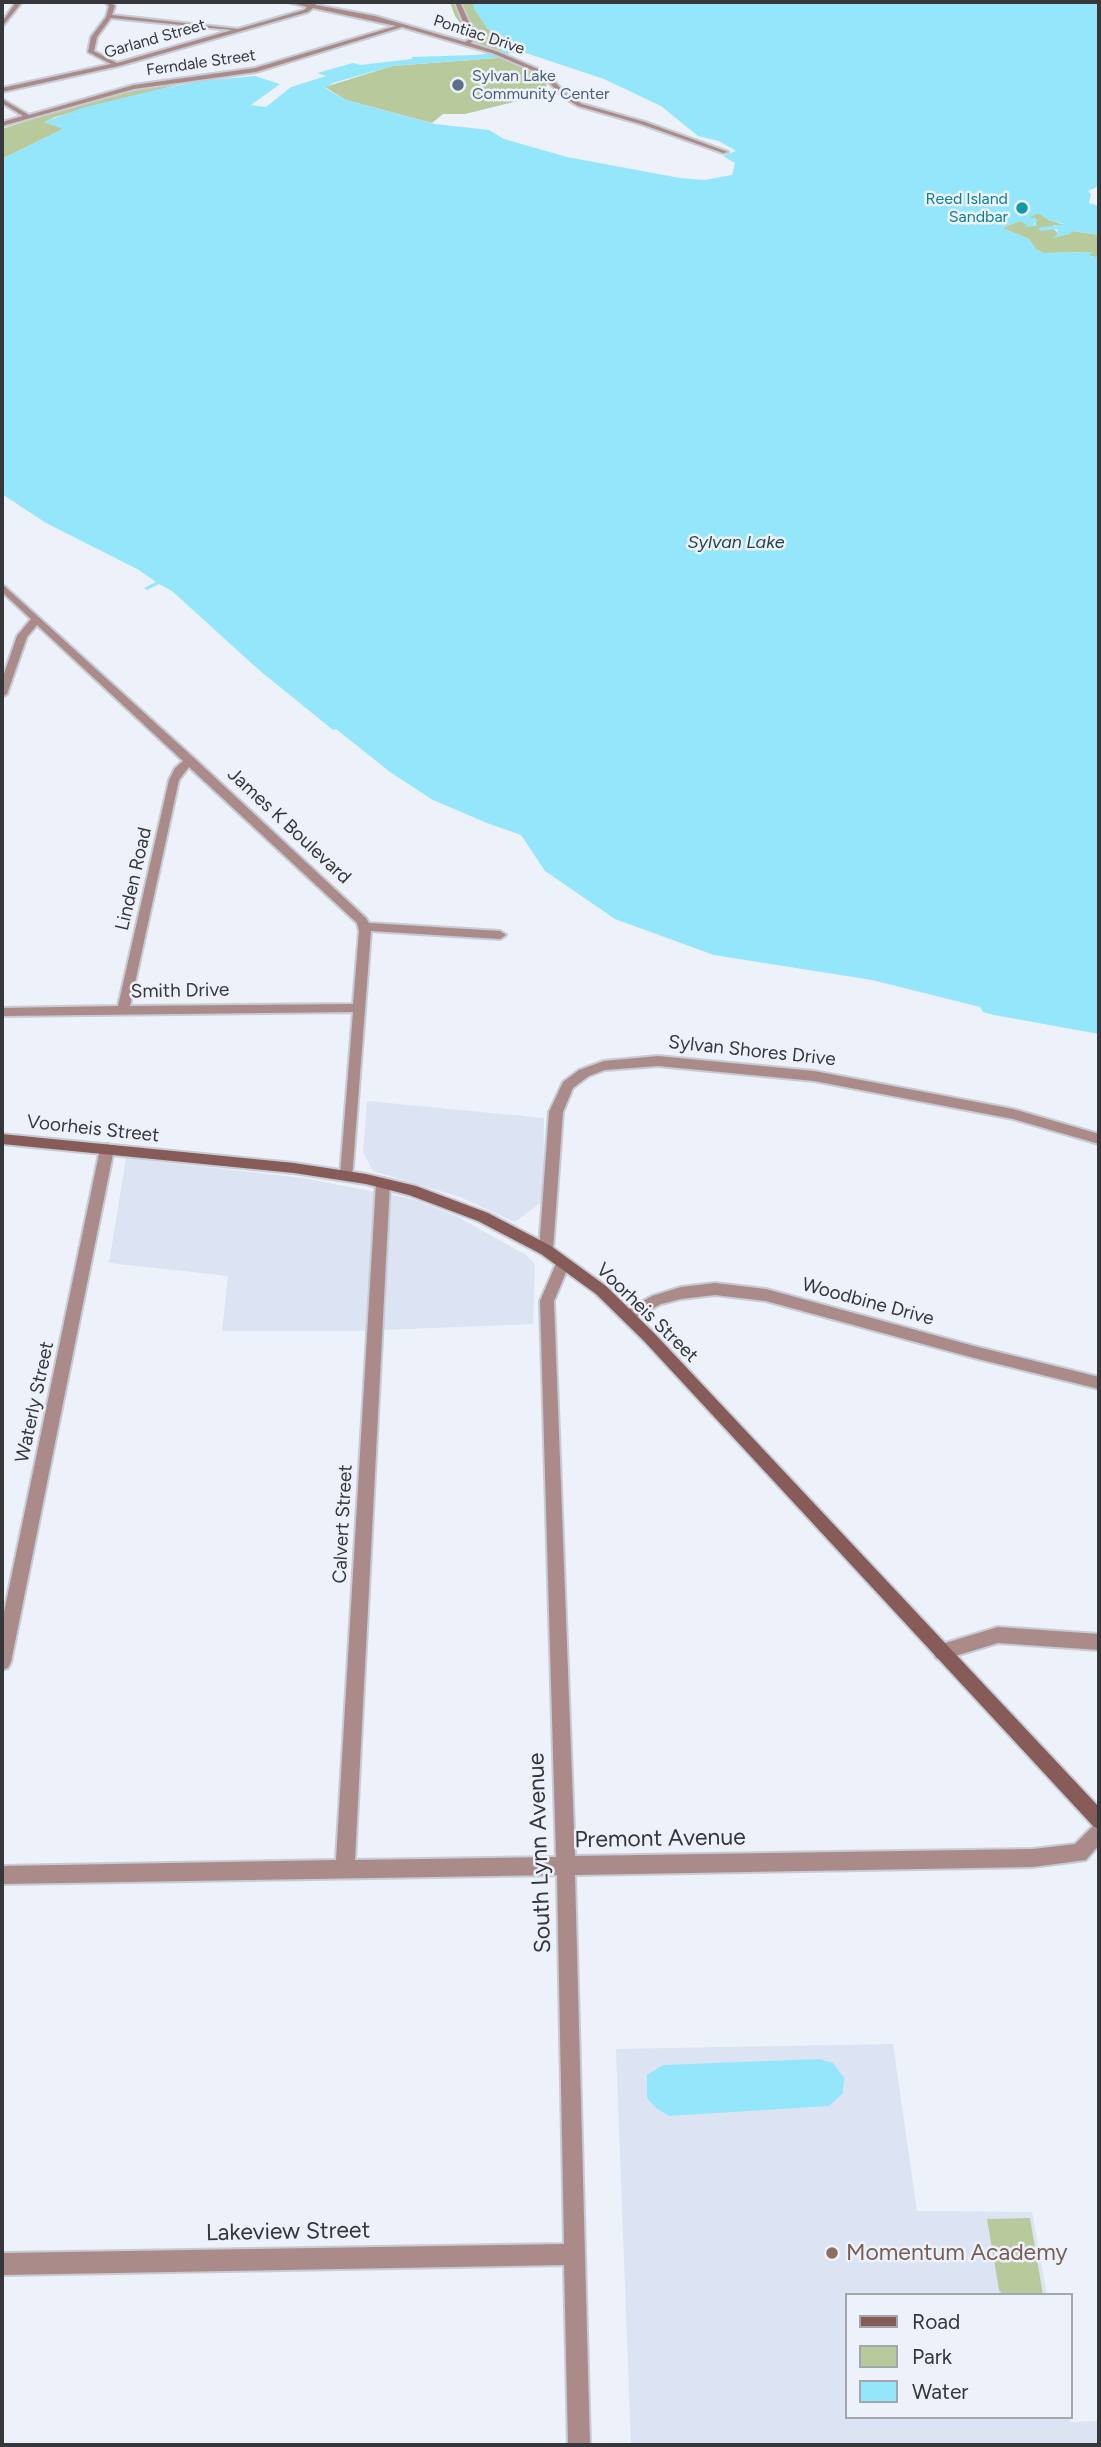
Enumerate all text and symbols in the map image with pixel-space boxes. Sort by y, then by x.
street label: Pontiac Drive [431,11,527,59]
street label: Garland Street [102,15,208,63]
street label: Ferndale Street [145,46,257,80]
place label: Sylvan Lake Community Center [472,66,609,104]
marker: Sylvan Lake Community Center [450,77,466,93]
place label: Reed Island Sandbar [925,189,1008,227]
marker: Reed Island Sandbar [1014,200,1030,216]
water label: Sylvan Lake [687,532,785,554]
street label: James K Boulevard [223,763,355,889]
street label: Linden Road [111,825,157,933]
street label: Smith Drive [130,979,230,1003]
street label: Sylvan Shores Drive [667,1031,837,1071]
street label: Voorheis Street [26,1111,160,1147]
street label: Voorheis Street [591,1259,703,1367]
street label: Woodbine Drive [799,1273,937,1331]
street label: Waterly Street [11,1339,59,1465]
street label: Calvert Street [328,1464,358,1584]
street label: South Lynn Avenue [523,1752,557,1954]
street label: Premont Avenue [574,1824,746,1854]
street label: Lakeview Street [206,2217,370,2247]
place label: Momentum Academy [846,2239,1068,2267]
marker: Momentum Academy [824,2245,840,2261]
legend [846,2293,1073,2419]
text: Road [912,2309,960,2334]
text: Park [912,2344,952,2369]
text: Water [912,2379,968,2404]

